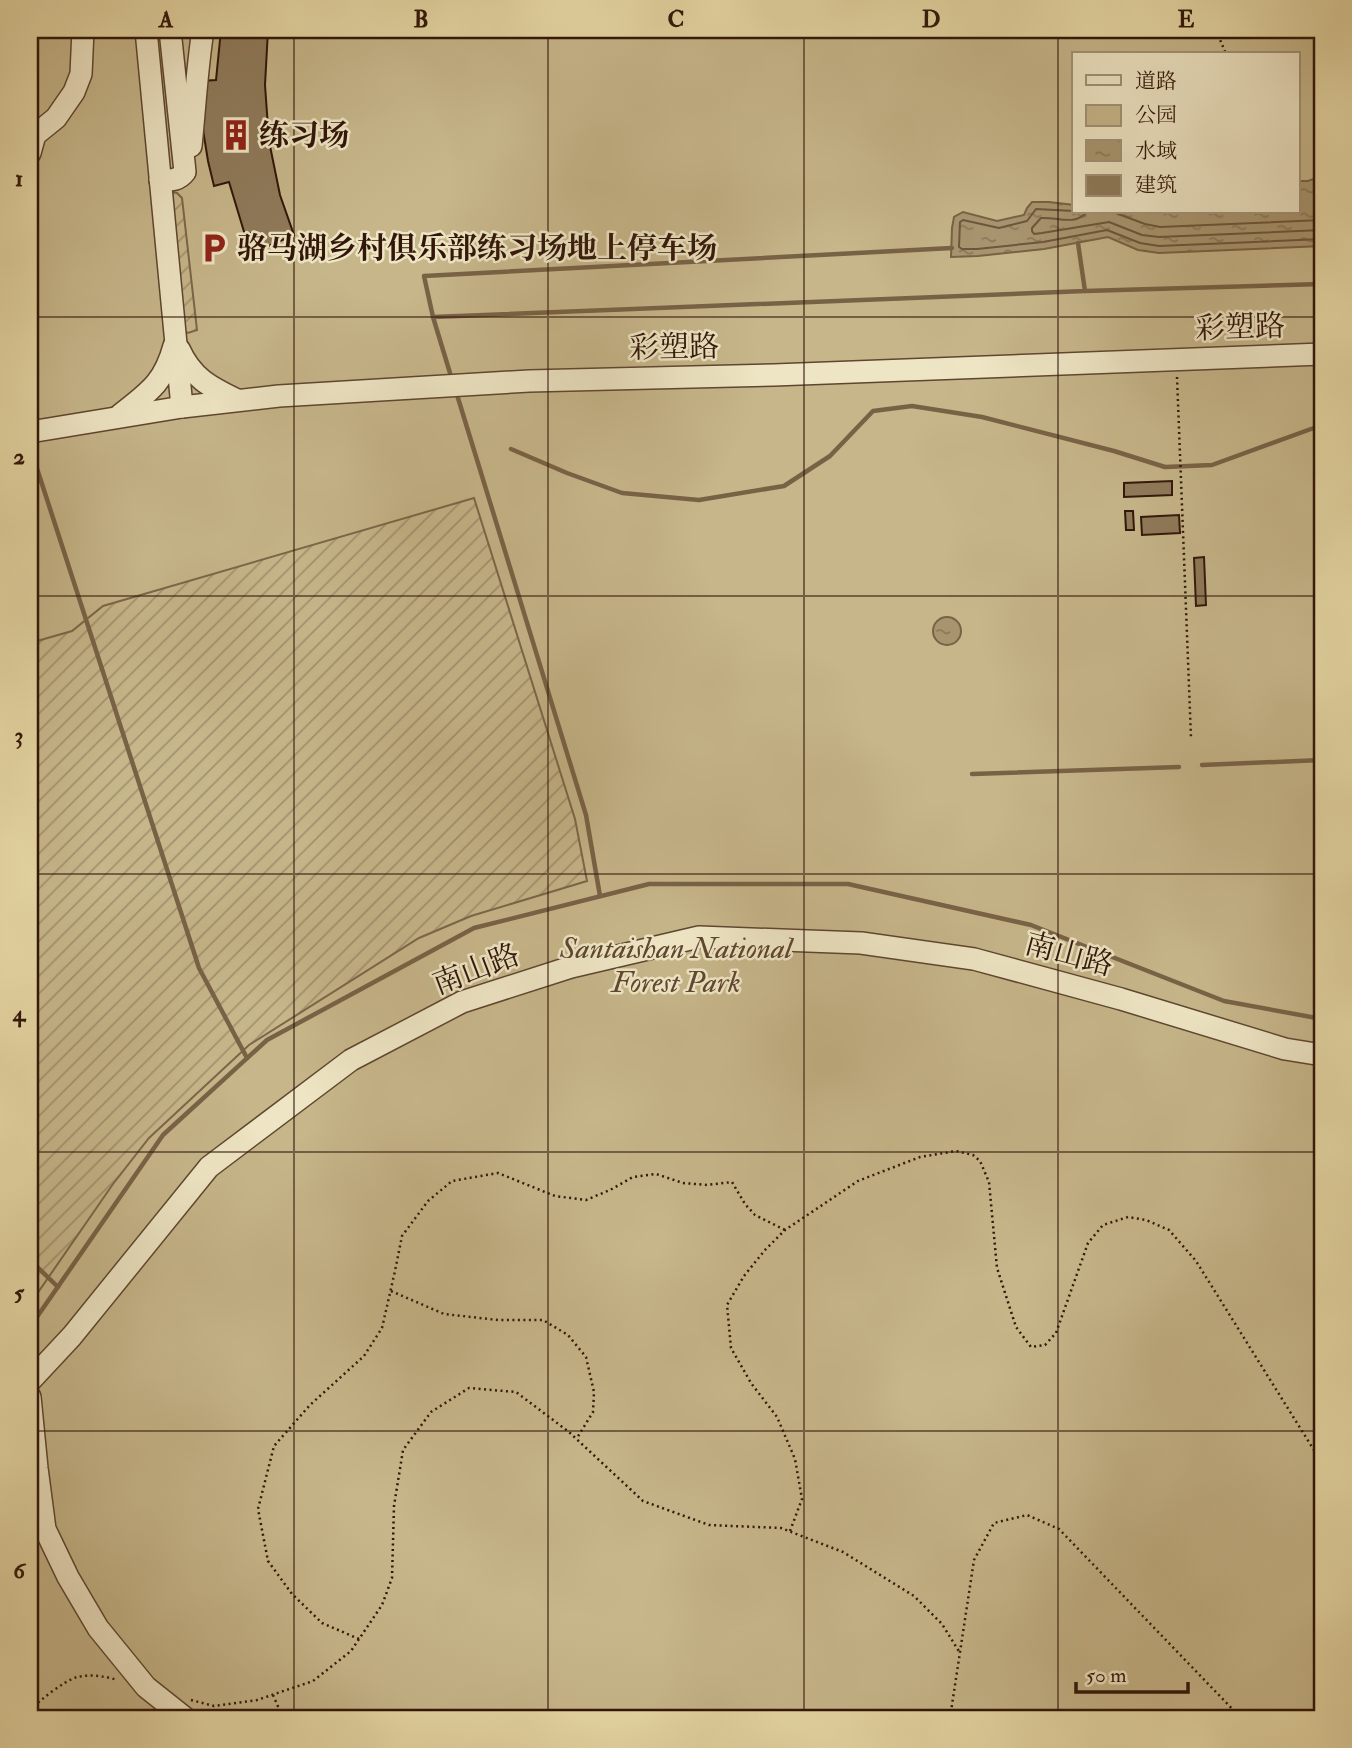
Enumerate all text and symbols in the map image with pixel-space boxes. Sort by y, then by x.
text: A [158,5,174,34]
text: B [413,5,429,34]
text: C [668,5,684,34]
text: D [922,5,940,34]
text: E [1178,5,1195,34]
legend [1072,52,1300,214]
text: 道路 [1135,68,1177,95]
text: 公园 [1135,102,1177,129]
place label: 练习场 [259,117,349,154]
building icon: 练习场 [219,118,253,152]
text: 水域 [1135,138,1177,165]
text: 1 [15,164,23,193]
text: 建筑 [1135,172,1177,199]
place label: 骆马湖乡村俱乐部练习场地上停车场 [237,230,717,267]
parking icon: 骆马湖乡村俱乐部练习场地上停车场 [197,231,231,265]
street label: 彩塑路 [1194,307,1286,348]
street label: 彩塑路 [629,328,719,367]
text: 2 [13,442,25,471]
text: 3 [15,721,23,750]
street label: 南山路 [1021,925,1117,984]
park label: Santaishan National Forest Park [559,930,795,1001]
street label: 南山路 [428,936,525,1003]
text: 4 [12,999,27,1028]
text: 5 [14,1278,25,1307]
text: 6 [13,1556,27,1585]
scale bar [1076,1650,1188,1694]
text: 50 m [1086,1662,1127,1689]

